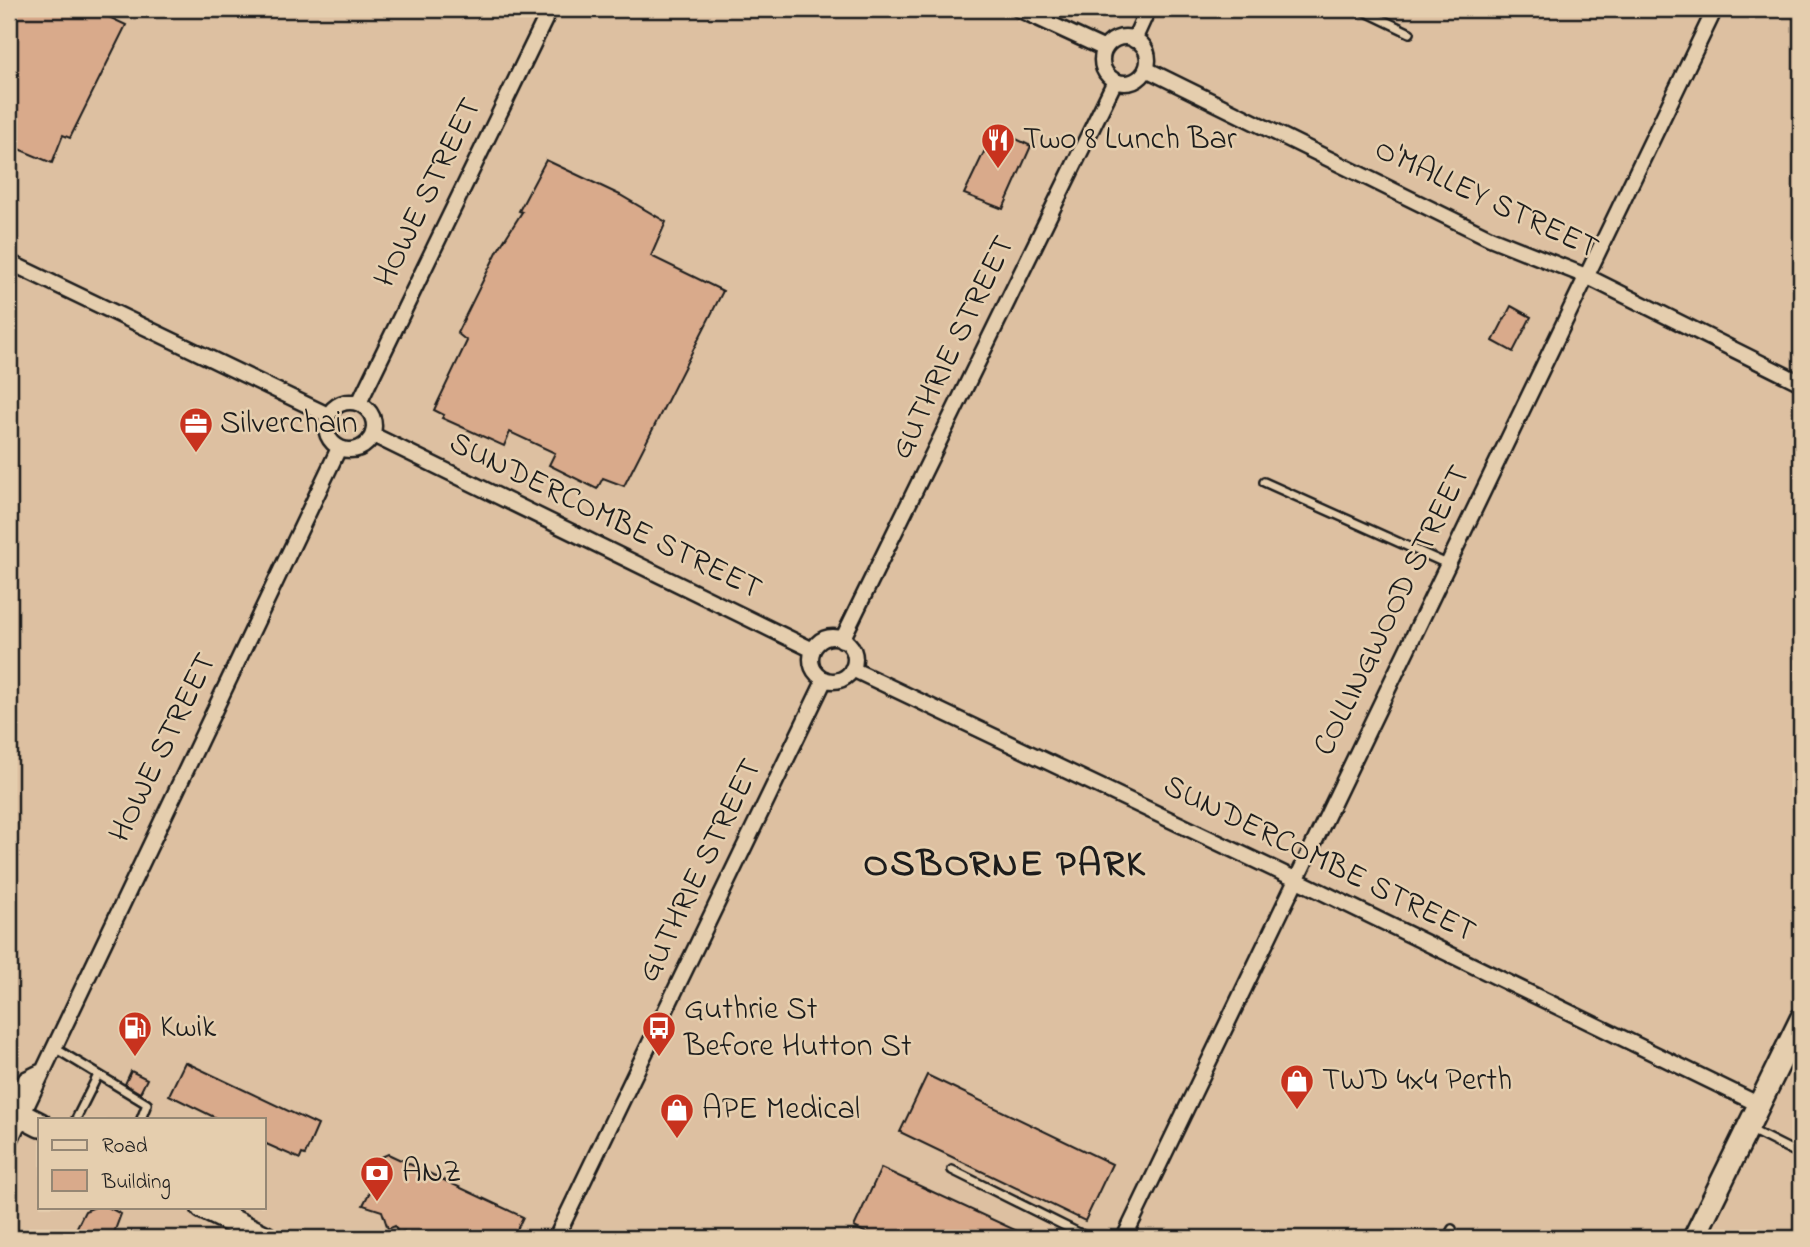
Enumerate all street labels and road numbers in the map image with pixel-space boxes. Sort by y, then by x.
street label: HOWE STREET [363,90,495,296]
street label: O'MALLEY STREET [1366,127,1606,273]
street label: GUTHRIE STREET [879,228,1029,468]
street label: SUNDERCOMBE STREET [441,421,769,613]
street label: COLLINGWOOD STREET [1302,458,1484,764]
street label: HOWE STREET [98,645,230,851]
street label: GUTHRIE STREET [626,751,776,991]
street label: SUNDERCOMBE STREET [1155,764,1483,956]

